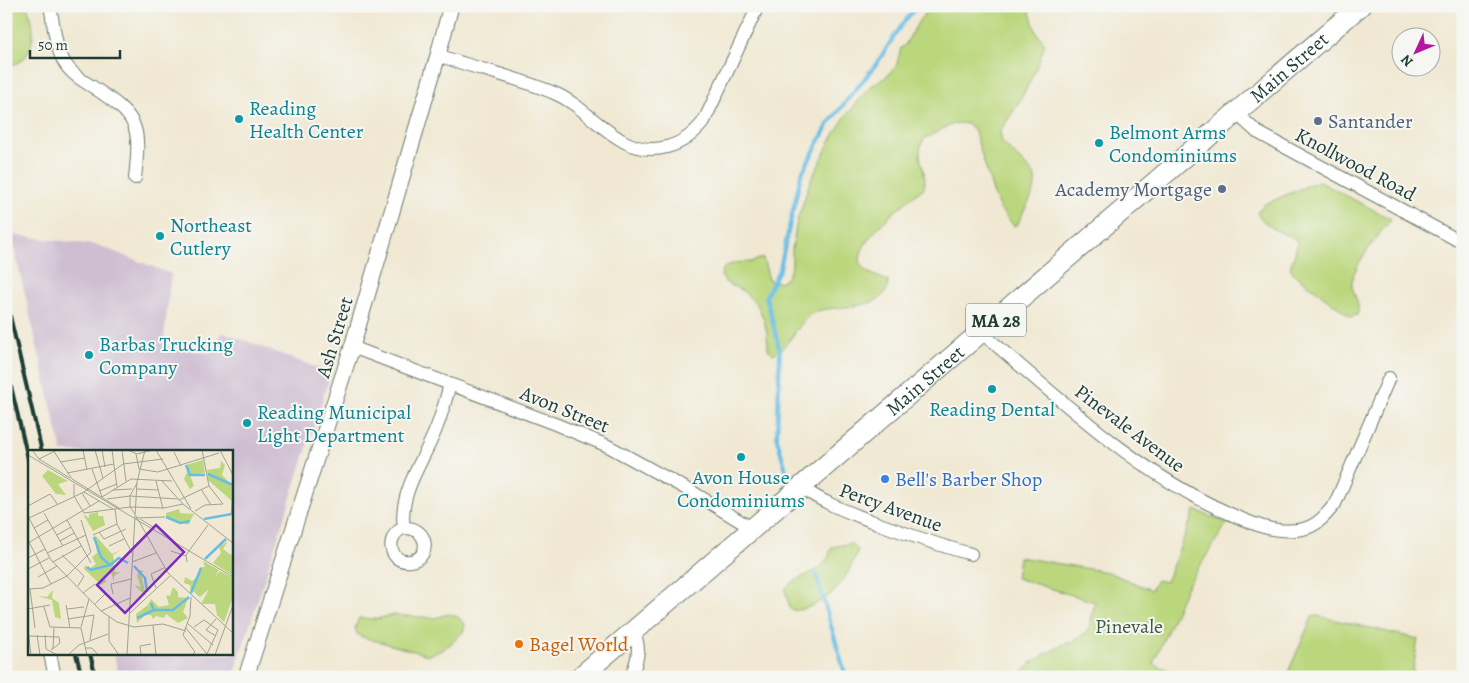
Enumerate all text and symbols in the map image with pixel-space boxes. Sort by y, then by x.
street label: Main Street [1244,26,1335,109]
scale bar [30,28,120,60]
north arrow [1392,28,1442,78]
text: 50 m [38,35,68,55]
text: N [1397,50,1417,71]
place label: Reading Health Center [249,95,364,145]
place label: Santander [1328,108,1413,135]
marker: Reading Health Center [233,113,245,125]
marker: Santander [1312,115,1324,127]
place label: Belmont Arms Condominiums [1109,119,1237,169]
street label: Knollwood Road [1291,121,1421,208]
marker: Belmont Arms Condominiums [1093,137,1105,149]
place label: Academy Mortgage [1054,176,1212,203]
marker: Academy Mortgage [1216,183,1228,195]
place label: Northeast Cutlery [170,212,252,262]
marker: Northeast Cutlery [154,230,166,242]
street label: Ash Street [309,293,360,382]
road number: MA 28 [966,304,1026,336]
place label: Barbas Trucking Company [99,331,233,381]
street label: Main Street [880,339,971,422]
marker: Barbas Trucking Company [83,349,95,361]
street label: Pinevale Avenue [1069,378,1190,479]
street label: Avon Street [515,379,614,440]
marker: Reading Dental [986,383,998,395]
place label: Reading Dental [929,396,1055,423]
place label: Reading Municipal Light Department [257,399,411,449]
marker: Reading Municipal Light Department [241,417,253,429]
inset map [28,450,232,656]
marker: Avon House Condominiums [735,451,747,463]
place label: Avon House Condominiums [677,464,805,514]
place label: Bell's Barber Shop [895,466,1042,493]
marker: Bell's Barber Shop [879,473,891,485]
street label: Percy Avenue [836,476,946,539]
park label: Pinevale [1095,613,1163,640]
place label: Bagel World [529,631,629,658]
marker: Bagel World [513,638,525,650]

